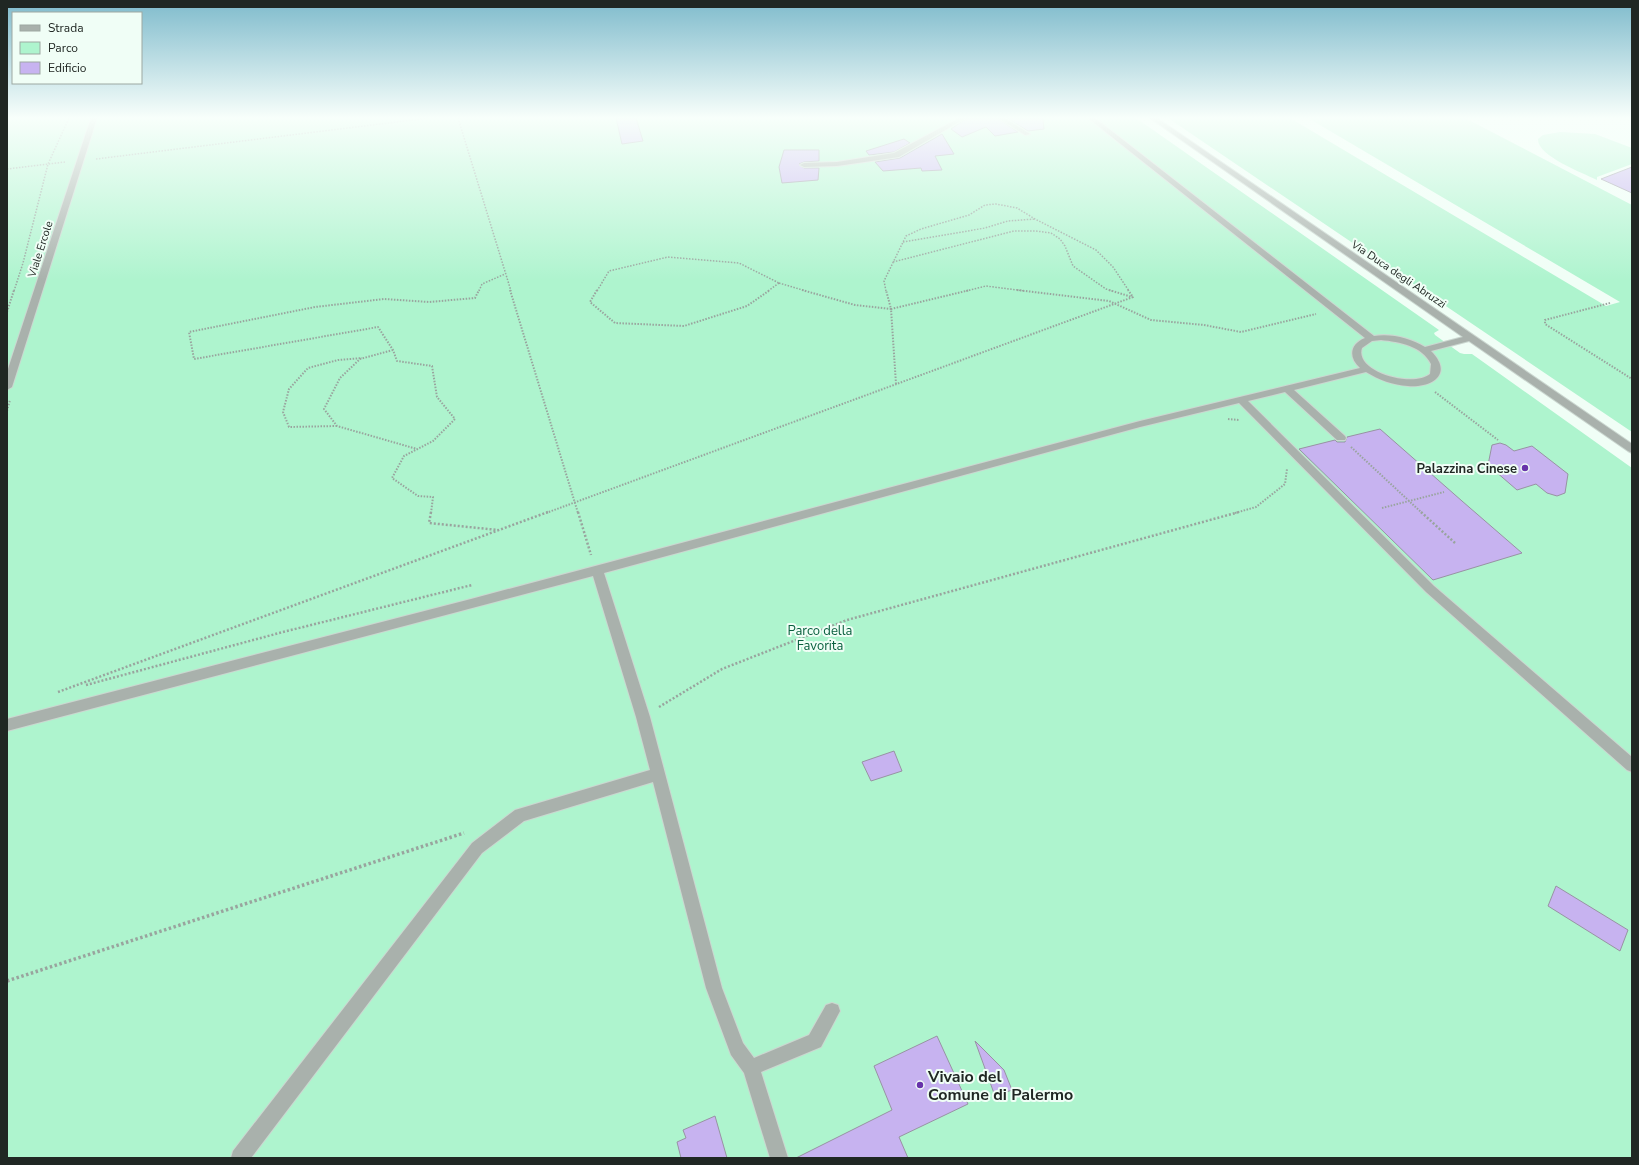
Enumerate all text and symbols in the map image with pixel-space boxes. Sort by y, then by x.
legend [12,12,142,84]
text: Strada [48,20,84,36]
text: Parco [48,40,78,56]
text: Edificio [48,60,87,76]
street label: Viale Ercole [24,219,57,280]
street label: Via Duca degli Abruzzi [1347,236,1449,312]
place label: Palazzina Cinese [1416,460,1517,478]
marker: Palazzina Cinese [1520,463,1530,473]
park label: Parco della Favorita [788,622,852,655]
place label: Vivaio del Comune di Palermo [927,1066,1073,1106]
marker: Vivaio del Comune di Palermo [915,1080,925,1090]

